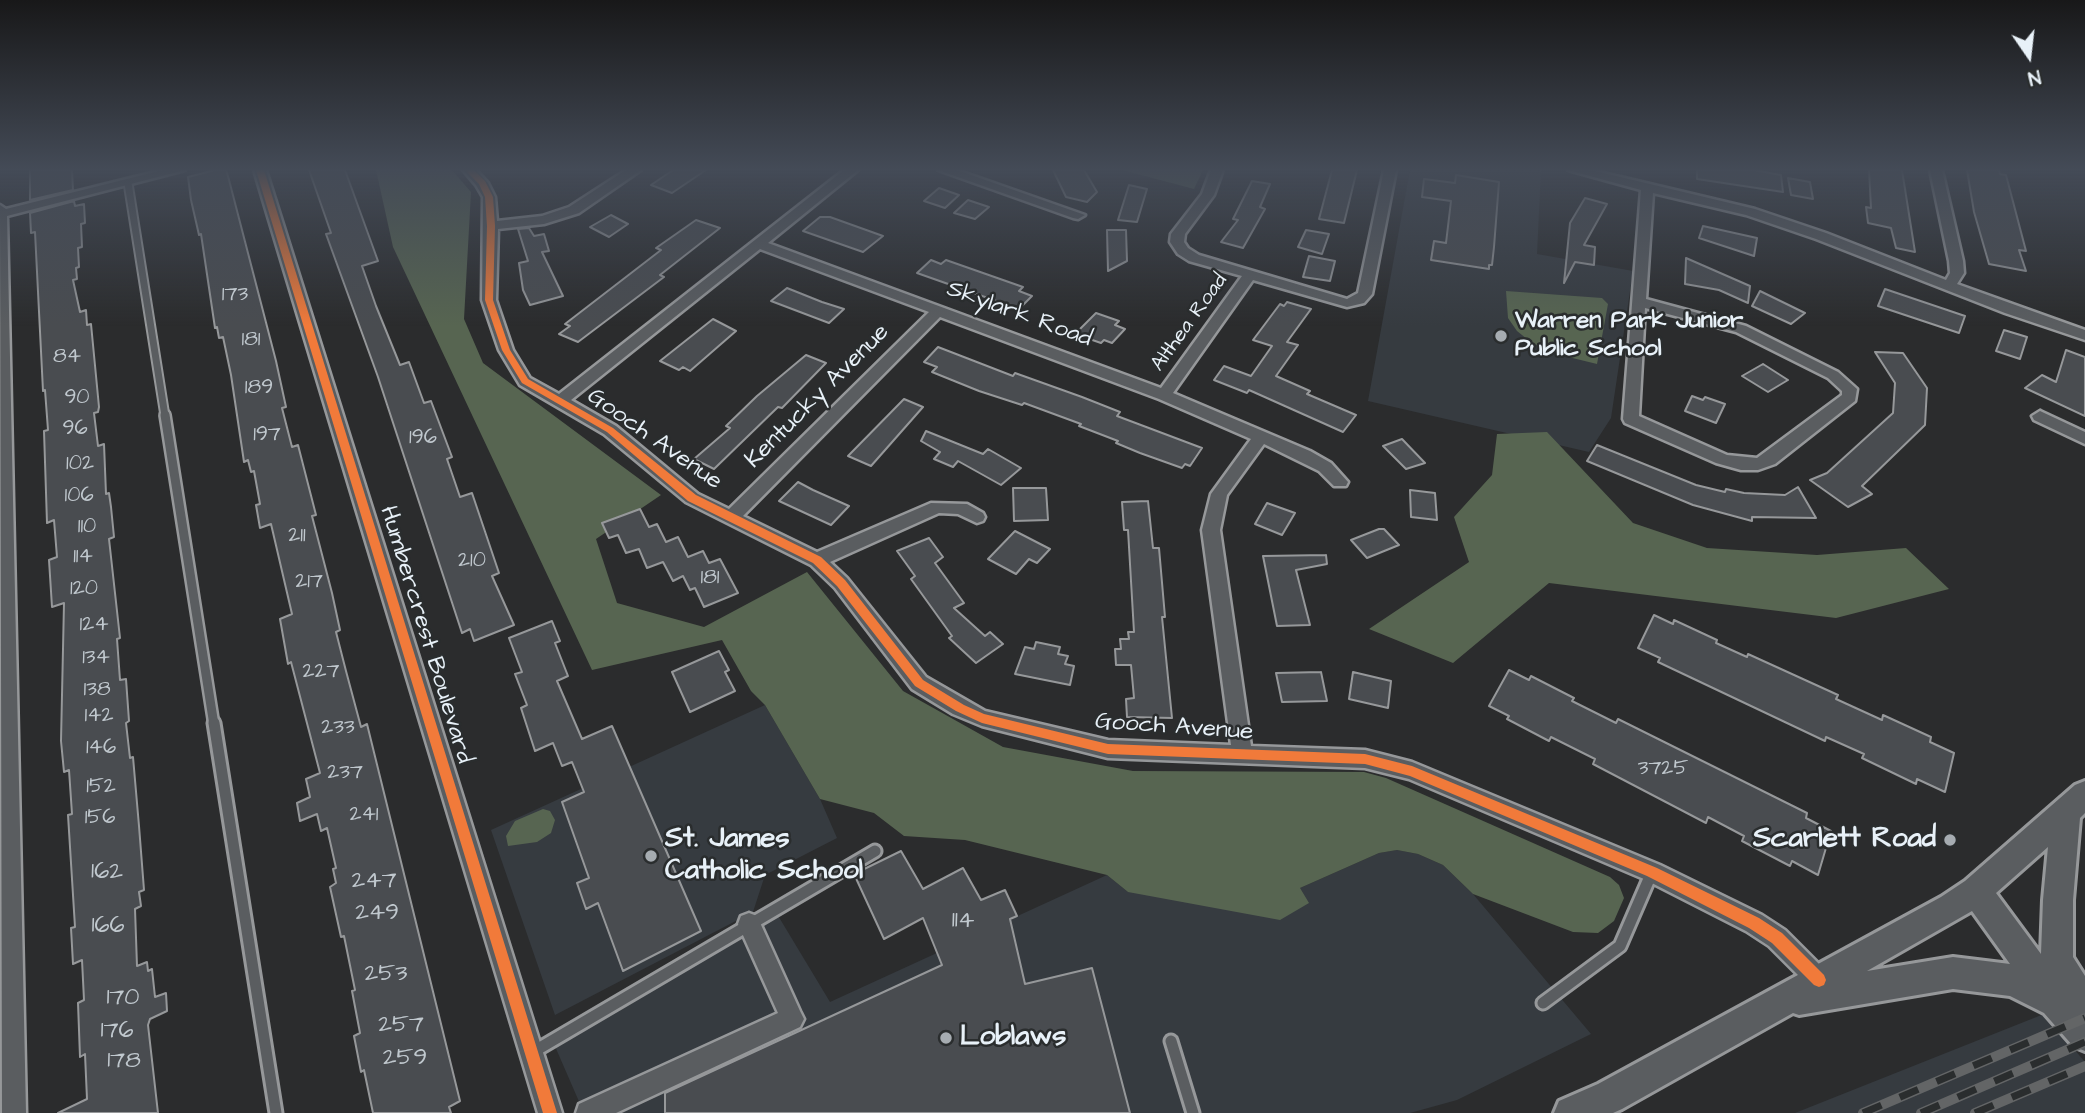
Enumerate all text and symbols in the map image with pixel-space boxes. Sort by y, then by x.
north arrow [1994,21,2064,91]
text: N [2025,62,2043,91]
street label: Althea Road [1146,269,1234,377]
street label: Skylark Road [943,275,1095,355]
house number: 173 [222,283,248,309]
place label: Warren Park Junior Public School [1515,308,1743,364]
street label: Kentucky Avenue [740,319,896,475]
house number: 181 [242,328,260,354]
marker: Warren Park Junior Public School [1493,328,1509,344]
house number: 84 [53,345,81,371]
house number: 189 [245,376,273,402]
street label: Gooch Avenue [581,383,727,497]
house number: 90 [64,386,90,412]
house number: 96 [62,417,88,443]
house number: 197 [253,423,281,449]
house number: 196 [409,426,437,452]
house number: 102 [66,452,94,478]
house number: 106 [64,484,94,510]
street label: Humbercrest Boulevard [372,503,478,767]
house number: 110 [78,515,96,541]
house number: 211 [288,524,306,550]
house number: 114 [73,545,93,571]
house number: 210 [458,549,486,575]
house number: 181 [701,566,719,592]
house number: 217 [295,570,323,596]
house number: 120 [70,577,98,603]
house number: 124 [80,613,108,639]
house number: 134 [82,646,110,672]
house number: 227 [303,660,339,686]
house number: 138 [84,678,110,704]
house number: 142 [85,704,113,730]
street label: Gooch Avenue [1094,708,1254,748]
house number: 233 [321,716,355,742]
house number: 146 [86,736,116,762]
house number: 3725 [1638,757,1688,783]
house number: 237 [327,761,363,787]
house number: 152 [86,775,116,801]
house number: 241 [350,803,378,829]
house number: 156 [85,806,115,832]
place label: St. James Catholic School [665,823,863,889]
place label: Scarlett Road [1753,823,1936,857]
marker: Scarlett Road [1942,832,1958,848]
marker: St. James Catholic School [643,848,659,864]
house number: 162 [91,859,123,887]
house number: 247 [352,868,396,896]
house number: 249 [355,900,399,928]
house number: 114 [952,908,974,936]
house number: 166 [91,913,125,941]
house number: 253 [365,961,407,989]
house number: 170 [107,985,139,1013]
house number: 257 [378,1012,424,1040]
house number: 176 [101,1018,133,1046]
place label: Loblaws [960,1021,1066,1055]
marker: Loblaws [938,1030,954,1046]
house number: 259 [383,1045,427,1073]
house number: 178 [107,1048,141,1076]

